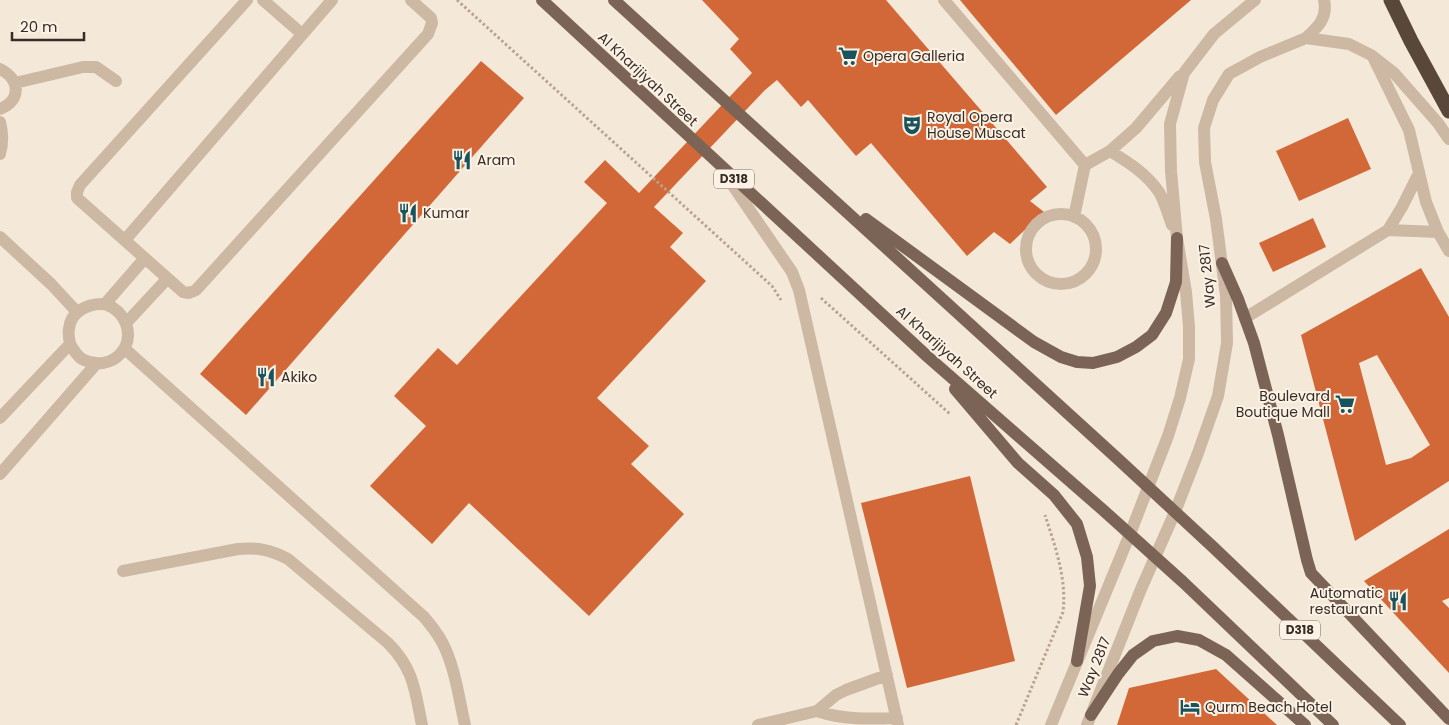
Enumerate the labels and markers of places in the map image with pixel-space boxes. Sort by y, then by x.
supermarket icon: Opera Galleria [837,45,859,67]
place label: Opera Galleria [863,46,965,66]
place label: Royal Opera House Muscat [927,107,1026,143]
theatre icon: Royal Opera House Muscat [901,114,923,136]
restaurant icon: Aram [451,149,473,171]
place label: Aram [477,150,516,170]
restaurant icon: Kumar [397,202,419,224]
place label: Kumar [423,203,469,223]
restaurant icon: Akiko [255,366,277,388]
place label: Akiko [281,367,317,387]
place label: Boulevard Boutique Mall [1236,386,1330,422]
supermarket icon: Boulevard Boutique Mall [1334,393,1356,415]
place label: Automatic restaurant [1310,583,1383,619]
restaurant icon: Automatic restaurant [1387,590,1409,612]
hotel icon: Qurm Beach Hotel [1179,696,1201,718]
place label: Qurm Beach Hotel [1205,697,1332,717]

